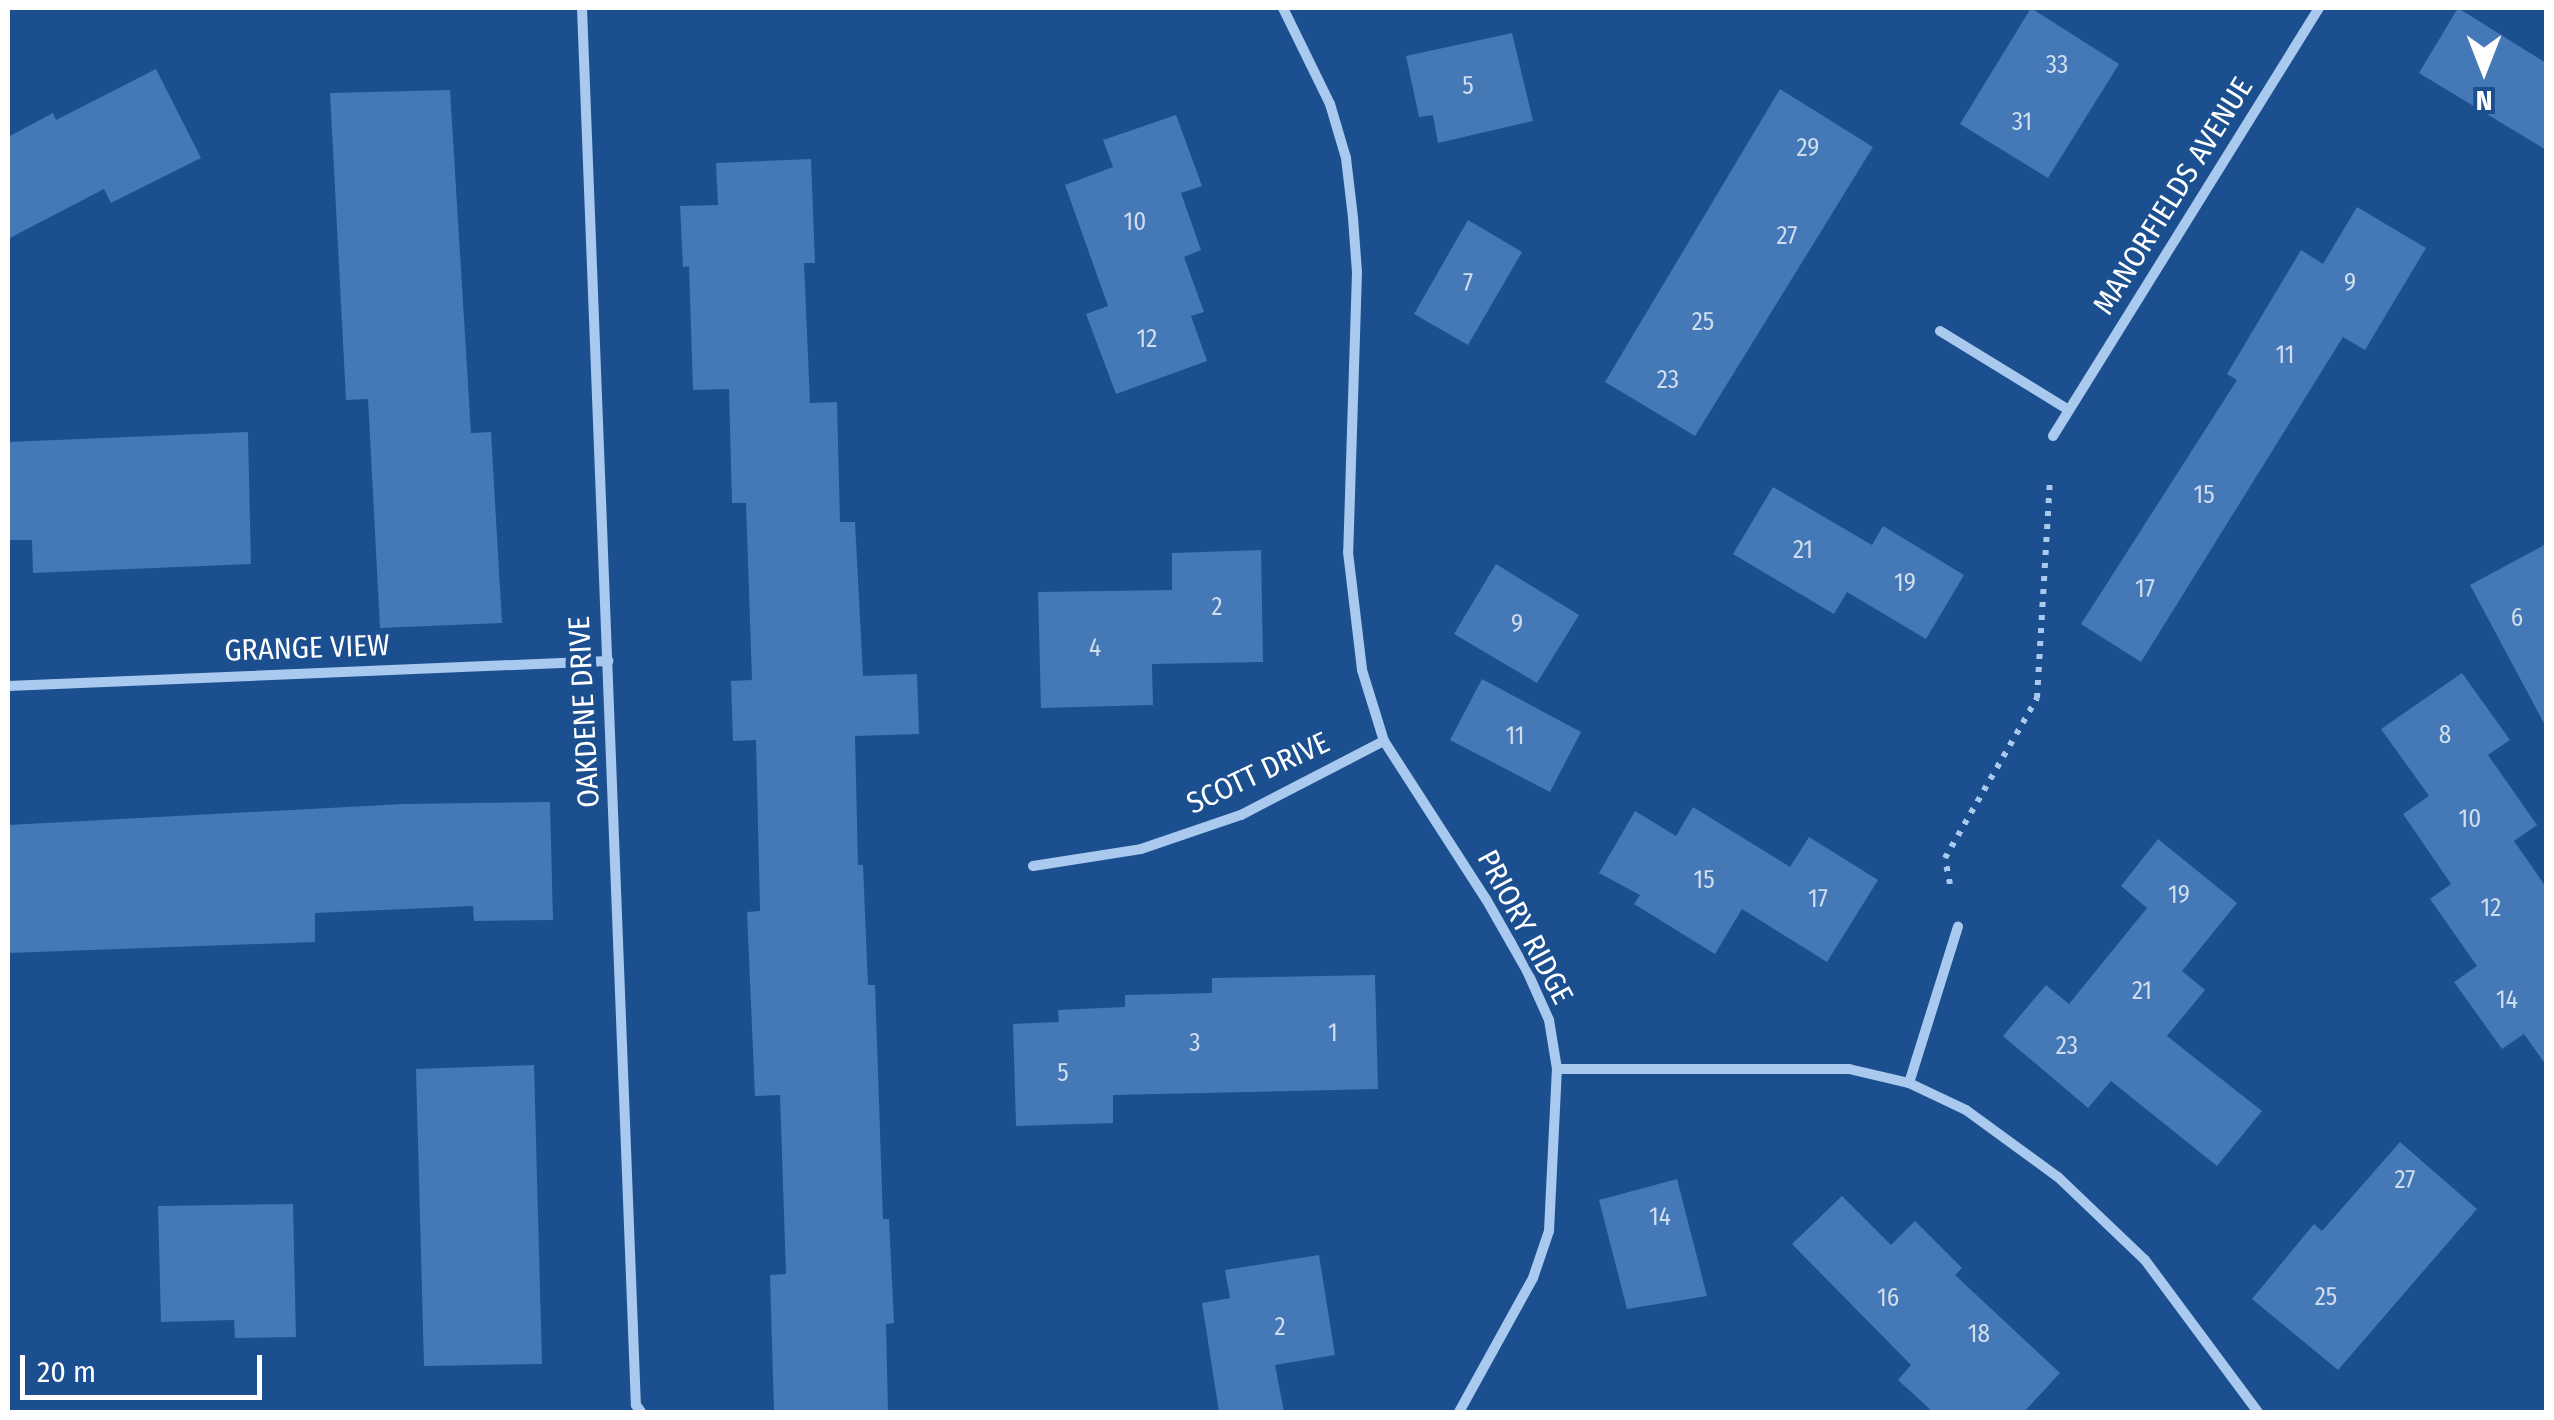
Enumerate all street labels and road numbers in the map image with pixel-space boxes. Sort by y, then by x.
street label: MANORFIELDS AVENUE [2085,71,2261,321]
street label: OAKDENE DRIVE [561,615,607,809]
street label: GRANGE VIEW [224,627,390,669]
street label: SCOTT DRIVE [1181,724,1335,822]
street label: PRIORY RIDGE [1469,844,1581,1010]

